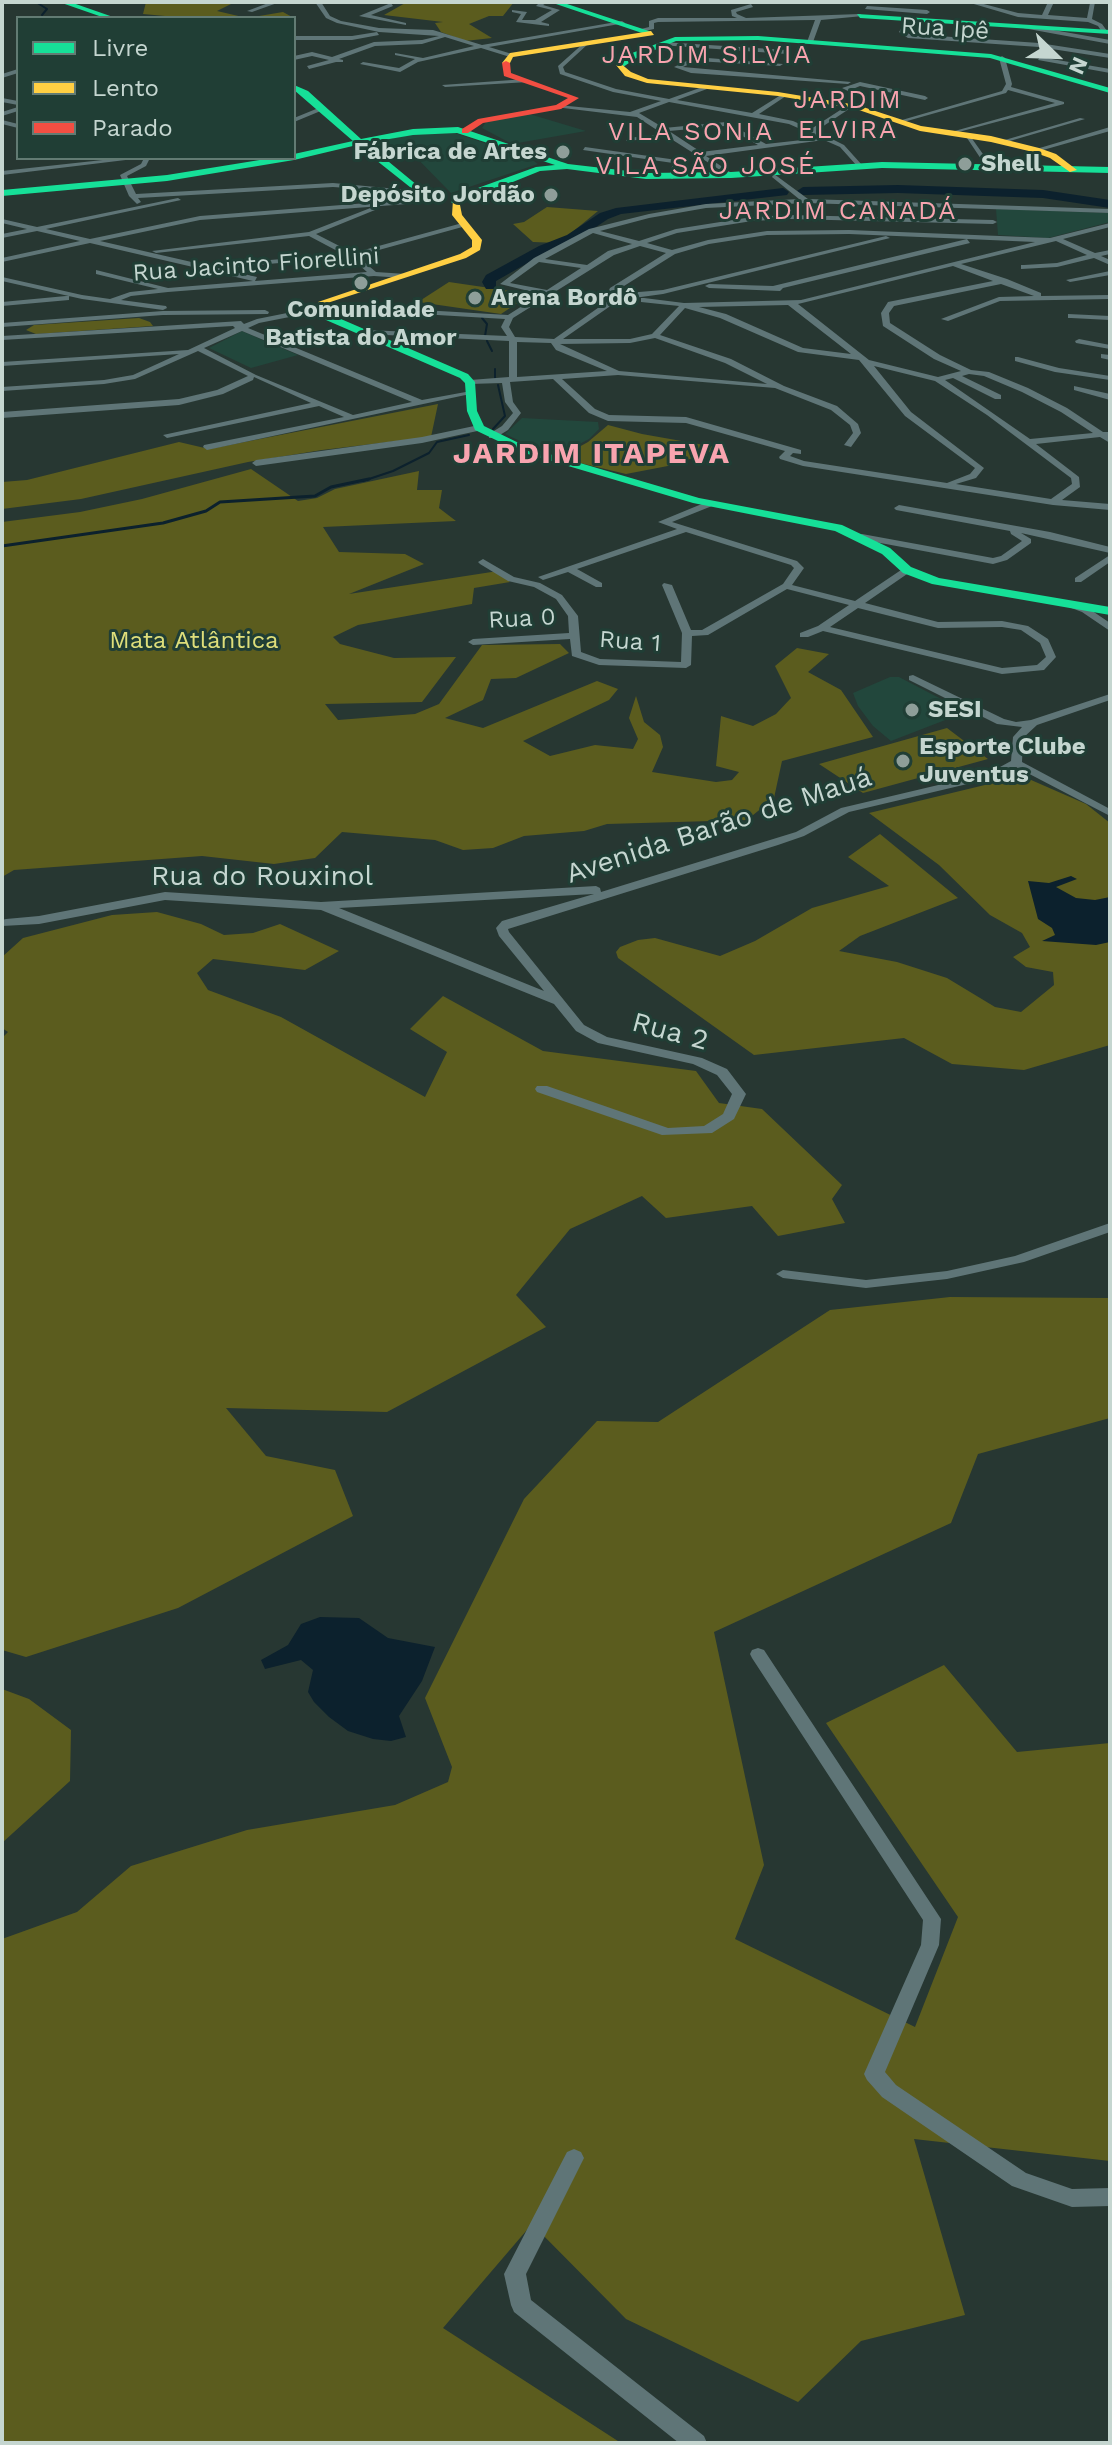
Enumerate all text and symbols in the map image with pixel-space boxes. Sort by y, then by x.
street label: Rua Ipê [900,12,990,46]
legend [16,16,296,160]
north arrow [1016,16,1096,96]
text: Livre [92,34,148,62]
district label: JARDIM SILVIA [602,39,812,71]
text: N [1064,53,1093,78]
text: Lento [92,74,159,102]
district label: JARDIM ELVIRA [793,84,903,146]
text: Parado [92,114,173,142]
district label: VILA SONIA [608,116,774,148]
place label: Fábrica de Artes [354,138,547,166]
marker: Fábrica de Artes [554,143,572,161]
district label: VILA SÃO JOSÉ [596,150,816,182]
place label: Shell [981,150,1041,178]
marker: Shell [956,155,974,173]
place label: Depósito Jordão [340,181,535,209]
marker: Depósito Jordão [542,186,560,204]
district label: JARDIM CANADÁ [719,195,957,227]
street label: Rua Jacinto Fiorellini [132,242,380,288]
marker: Comunidade Batista do Amor [352,274,370,292]
place label: Arena Bordô [491,284,637,312]
marker: Arena Bordô [466,289,484,307]
place label: Comunidade Batista do Amor [265,296,457,352]
district label: JARDIM ITAPEVA [453,436,731,472]
street label: Rua 0 [488,603,556,635]
street label: Rua 1 [598,625,662,659]
park label: Mata Atlântica [109,627,279,655]
place label: SESI [928,696,982,724]
marker: SESI [903,701,921,719]
place label: Esporte Clube Juventus [919,733,1086,789]
marker: Esporte Clube Juventus [894,752,912,770]
street label: Avenida Barão de Mauá [562,761,876,891]
street label: Rua do Rouxinol [151,860,373,894]
street label: Rua 2 [628,1006,712,1058]

